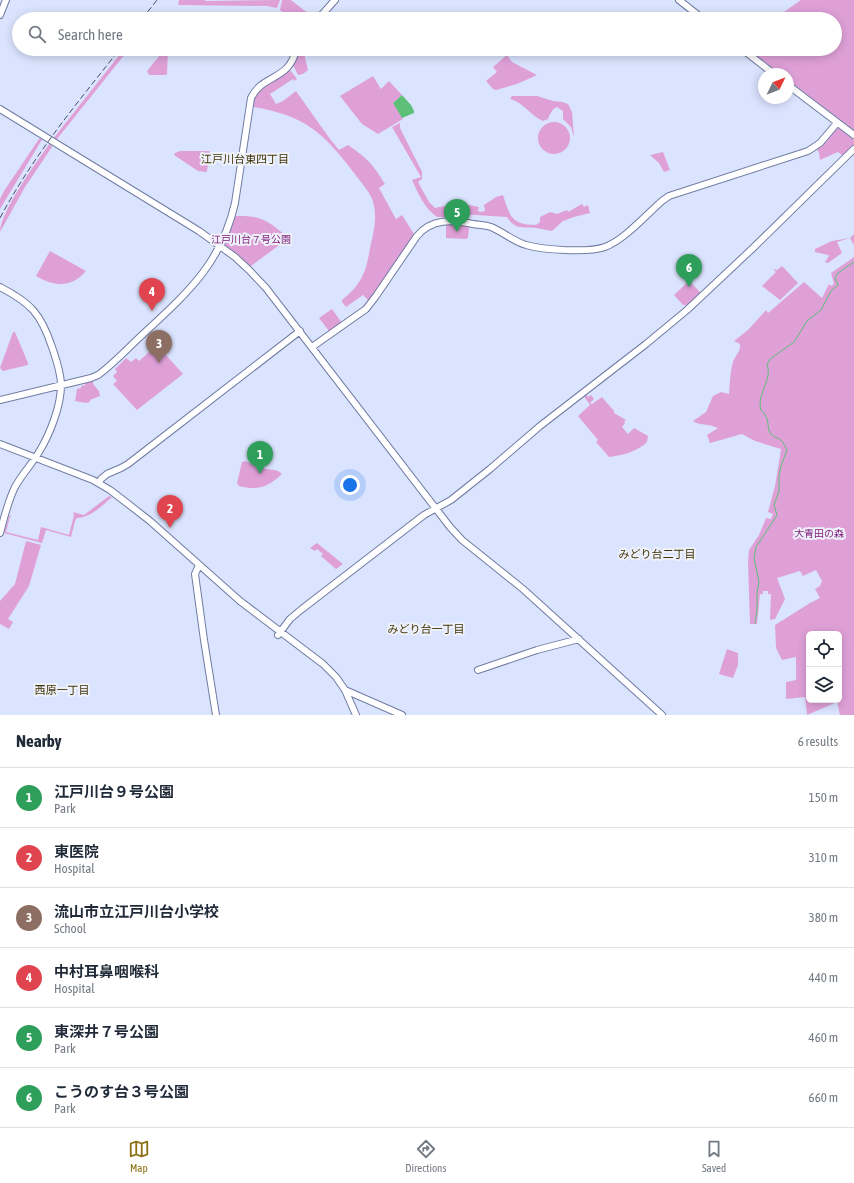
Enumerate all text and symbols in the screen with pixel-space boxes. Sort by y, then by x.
search box [12,12,842,56]
icon: search [26,23,48,45]
text: Search here [58,26,123,43]
north arrow [758,68,794,104]
district label: 江戸川台東四丁目 [201,153,289,165]
pin: 5 [444,199,470,232]
park label: 江戸川台７号公園 [211,234,291,245]
pin: 6 [676,254,702,287]
pin: 4 [139,278,165,311]
pin: 3 [146,330,172,363]
pin: 1 [247,441,273,474]
your location [340,475,360,495]
pin: 2 [157,495,183,528]
park label: 大青田の森 [794,528,844,539]
district label: みどり台二丁目 [619,548,696,560]
district label: みどり台一丁目 [388,623,465,635]
map controls [806,631,842,703]
button: locate [806,631,842,667]
button: layers [806,667,842,703]
district label: 西原一丁目 [35,684,90,696]
text: Nearby [16,731,62,751]
text: 6 results [798,734,838,749]
text: 江戸川台９号公園 [54,783,174,800]
text: 1 [26,790,32,805]
text: 150 m [809,790,838,805]
text: Park [54,801,76,816]
text: 東医院 [54,843,99,860]
text: 2 [26,850,32,865]
text: 310 m [809,850,838,865]
text: Hospital [54,861,95,876]
text: 流山市立江戸川台小学校 [54,903,219,920]
text: 3 [26,910,32,925]
text: 380 m [809,910,838,925]
text: School [54,921,86,936]
text: 中村耳鼻咽喉科 [54,963,159,980]
text: 4 [26,970,32,985]
text: 440 m [809,970,838,985]
text: Hospital [54,981,95,996]
text: 東深井７号公園 [54,1023,159,1040]
text: 5 [26,1030,32,1045]
text: 460 m [809,1030,838,1045]
text: Park [54,1041,76,1056]
text: こうのす台３号公園 [54,1083,189,1100]
text: 6 [26,1090,32,1105]
text: 660 m [809,1090,838,1105]
text: Park [54,1101,76,1116]
tab: Map [128,1138,150,1174]
tab: Directions [405,1138,446,1174]
tab: Saved [702,1138,726,1174]

